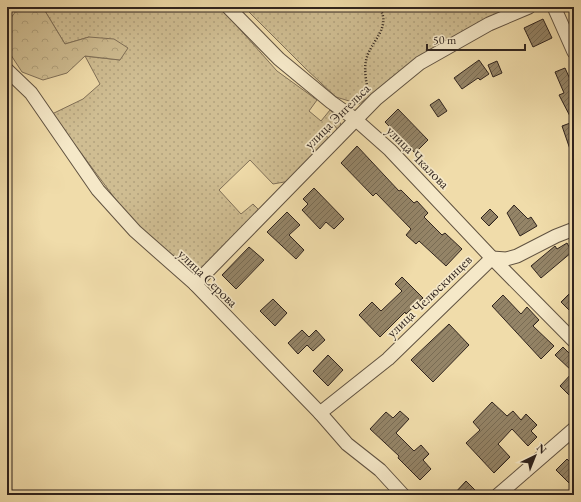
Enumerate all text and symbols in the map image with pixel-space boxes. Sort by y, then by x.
scale bar [427,26,525,52]
text: 50 m [433,32,457,48]
street label: улица Энгельса [300,79,374,153]
street label: улица Чкалова [383,122,454,193]
street label: улица Серова [174,245,242,311]
street label: улица Челюскинцев [383,251,476,341]
north arrow [515,436,555,476]
text: N [534,441,550,457]

